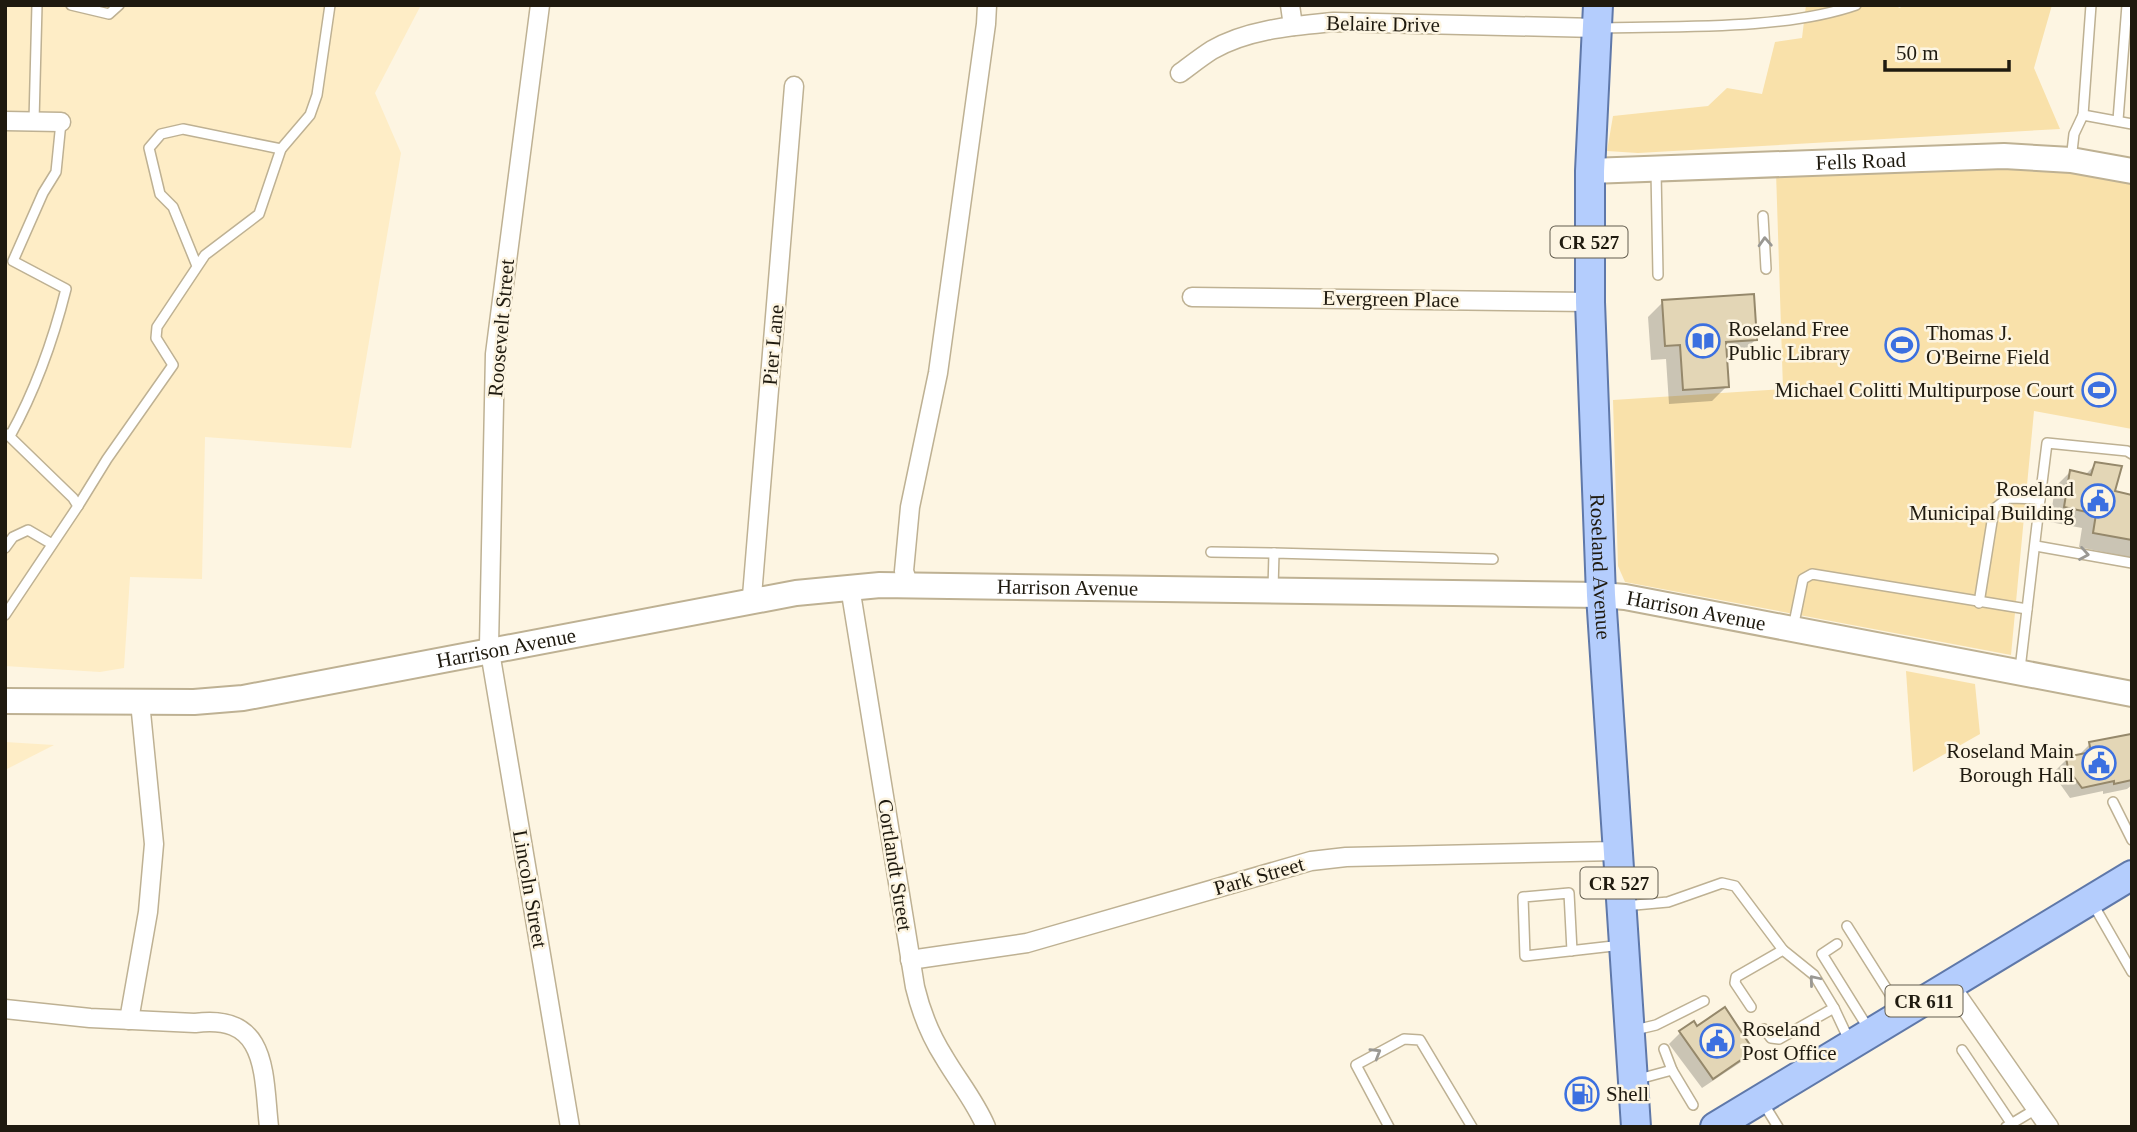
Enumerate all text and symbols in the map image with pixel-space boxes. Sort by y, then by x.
street label: Belaire Drive [1326,11,1440,37]
scale bar [1885,28,2009,72]
text: 50 m [1896,41,1939,65]
street label: Fells Road [1815,148,1907,175]
road number: CR 527 [1550,226,1628,258]
one-way arrow [1758,236,1773,247]
street label: Roosevelt Street [483,258,519,398]
street label: Evergreen Place [1322,286,1460,312]
street label: Pier Lane [758,304,788,386]
place label: Roseland Free Public Library [1728,317,1850,365]
place label: Thomas J. O'Beirne Field [1926,321,2050,369]
library icon: Roseland Free Public Library [1684,322,1722,360]
sports icon: Thomas J. O'Beirne Field [1883,326,1921,364]
sports icon: Michael Colitti Multipurpose Court [2080,371,2118,409]
place label: Michael Colitti Multipurpose Court [1775,378,2074,402]
place label: Roseland Municipal Building [1909,477,2074,525]
public building icon: Roseland Municipal Building [2079,482,2117,520]
street label: Roseland Avenue [1585,493,1616,640]
one-way arrow [2078,546,2090,561]
street label: Harrison Avenue [997,575,1138,601]
street label: Harrison Avenue [1624,586,1768,636]
street label: Harrison Avenue [434,623,578,673]
place label: Roseland Main Borough Hall [1946,739,2074,787]
public building icon: Roseland Main Borough Hall [2080,744,2118,782]
street label: Cortlandt Street [873,797,917,933]
street label: Lincoln Street [508,828,552,950]
street label: Park Street [1211,852,1307,900]
road number: CR 527 [1580,868,1658,898]
one-way arrow [1810,975,1823,988]
road number: CR 611 [1885,986,1962,1016]
place label: Roseland Post Office [1742,1017,1837,1065]
public building icon: Roseland Post Office [1698,1022,1736,1060]
one-way arrow [1369,1049,1382,1062]
fuel station icon: Shell [1563,1075,1601,1113]
place label: Shell [1606,1082,1649,1106]

